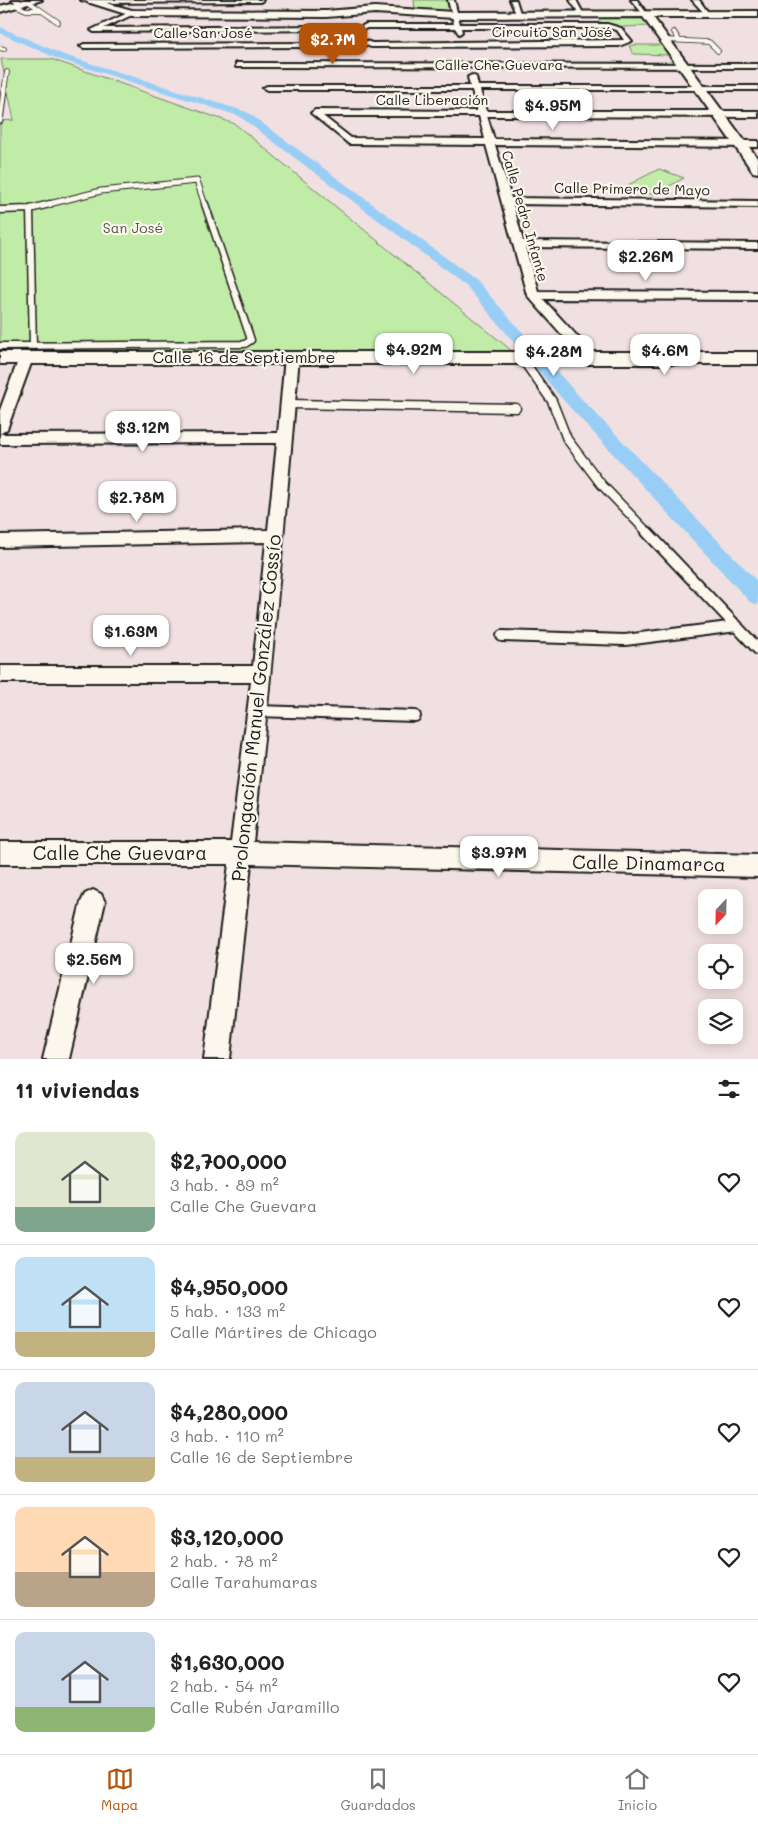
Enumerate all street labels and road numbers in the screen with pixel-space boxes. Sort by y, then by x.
street label: Circuito San José [492,22,612,41]
street label: Calle San José [153,23,253,42]
street label: Calle Che Guevara [435,55,563,74]
street label: Calle Liberación [376,90,488,109]
street label: Calle Pedro Infante [498,148,553,284]
street label: Calle Primero de Mayo [554,178,710,199]
street label: Calle 16 de Septiembre [152,346,336,367]
street label: Prolongación Manuel González Cossío [225,533,286,883]
street label: Calle Che Guevara [33,840,207,865]
street label: Calle Dinamarca [572,849,726,876]

